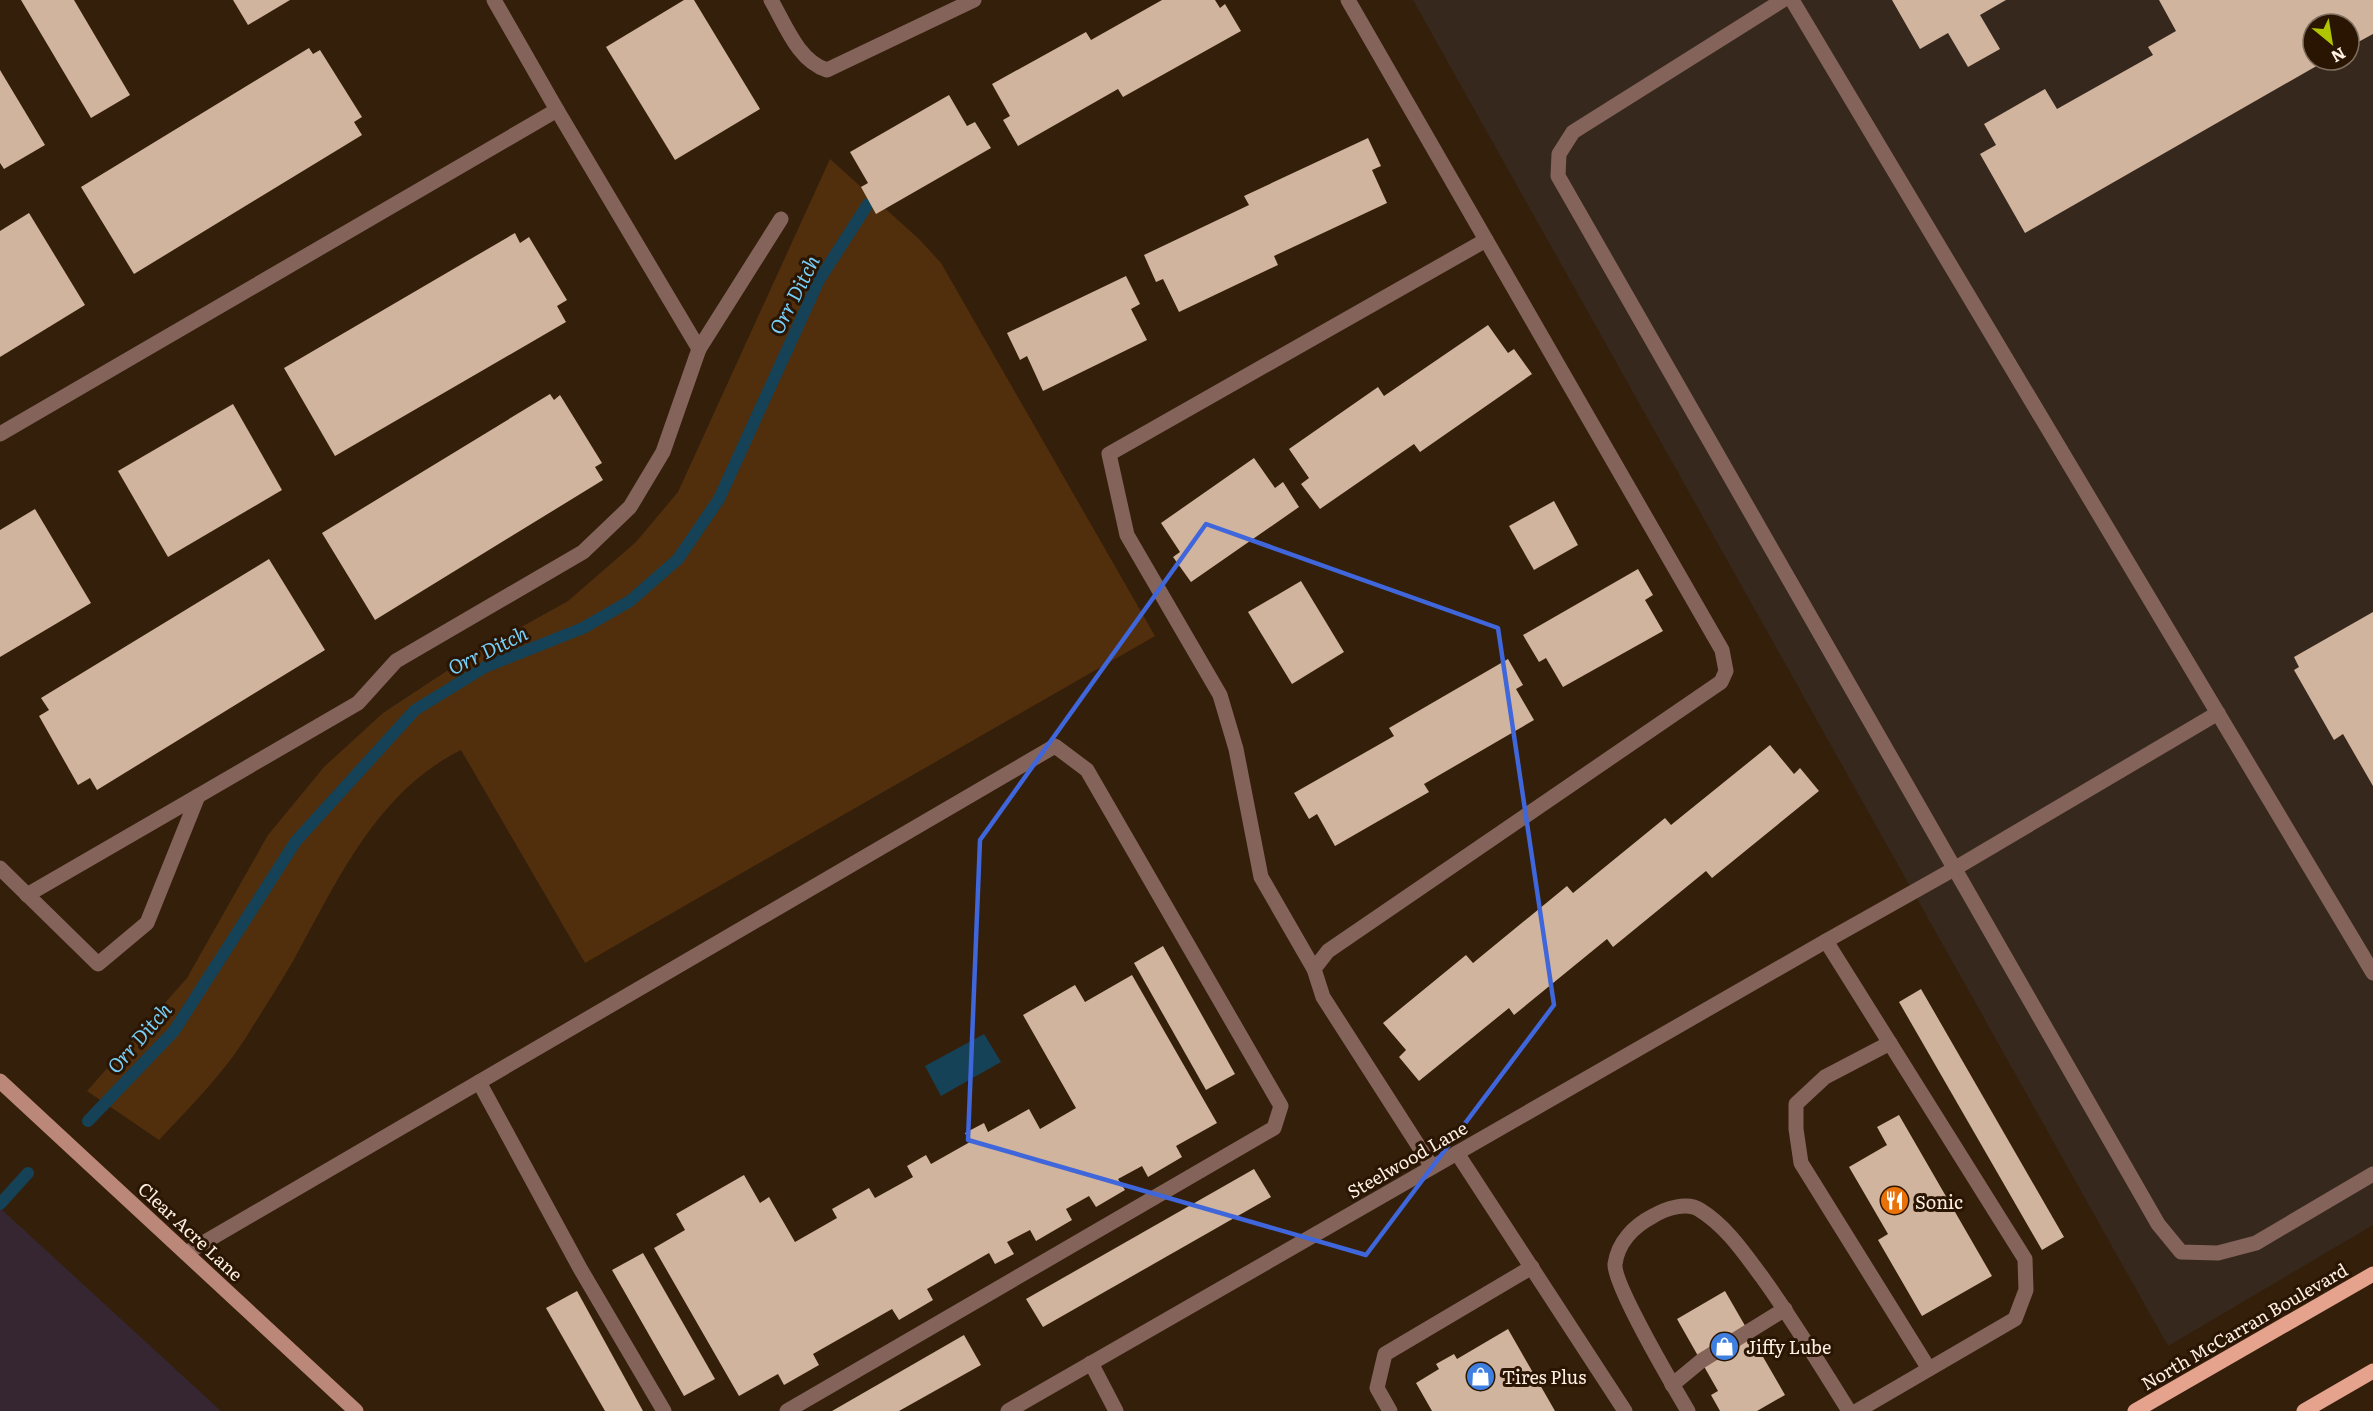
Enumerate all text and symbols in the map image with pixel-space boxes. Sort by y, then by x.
north arrow [2301,12,2361,72]
text: N [2327,42,2351,70]
water label: Orr Ditch [760,249,826,339]
water label: Orr Ditch [442,617,532,681]
water label: Orr Ditch [99,995,178,1079]
street label: Steelwood Lane [1342,1114,1472,1204]
street label: Clear Acre Lane [133,1175,249,1287]
restaurant icon: Sonic [1878,1185,1910,1217]
place label: Sonic [1915,1188,1963,1215]
street label: North McCarran Boulevard [2136,1256,2352,1396]
shop icon: Jiffy Lube [1709,1330,1741,1362]
place label: Jiffy Lube [1746,1333,1831,1360]
shop icon: Tires Plus [1465,1360,1497,1392]
place label: Tires Plus [1502,1363,1586,1390]

